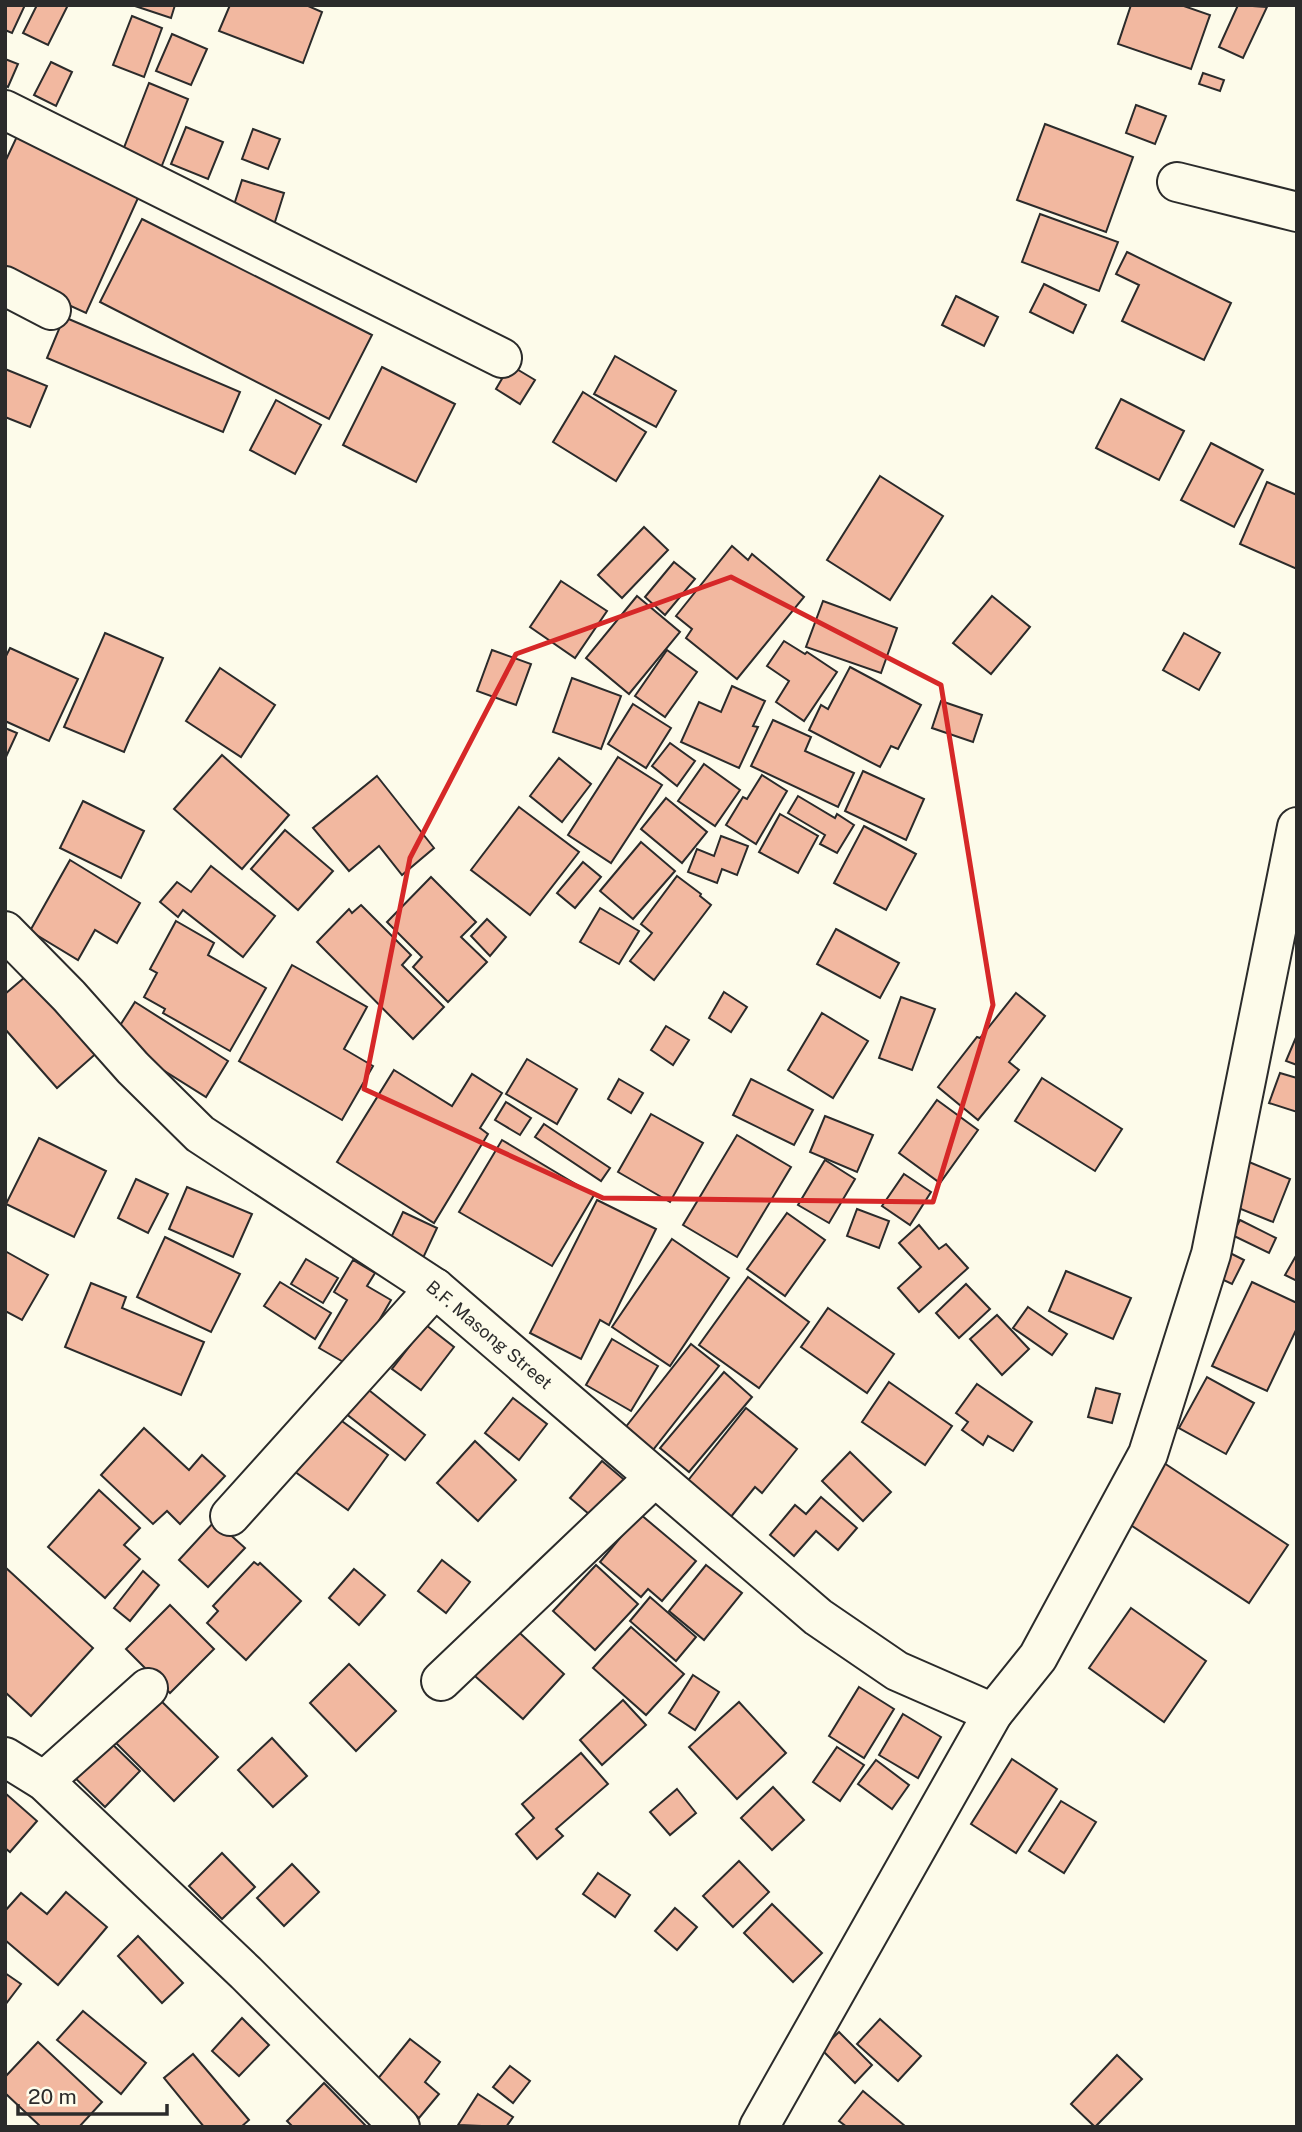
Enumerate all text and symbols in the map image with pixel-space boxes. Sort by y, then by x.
street label: B.F. Masong Street [422,1276,556,1393]
scale bar [18,2072,166,2116]
text: 20 m [28,2084,77,2109]

